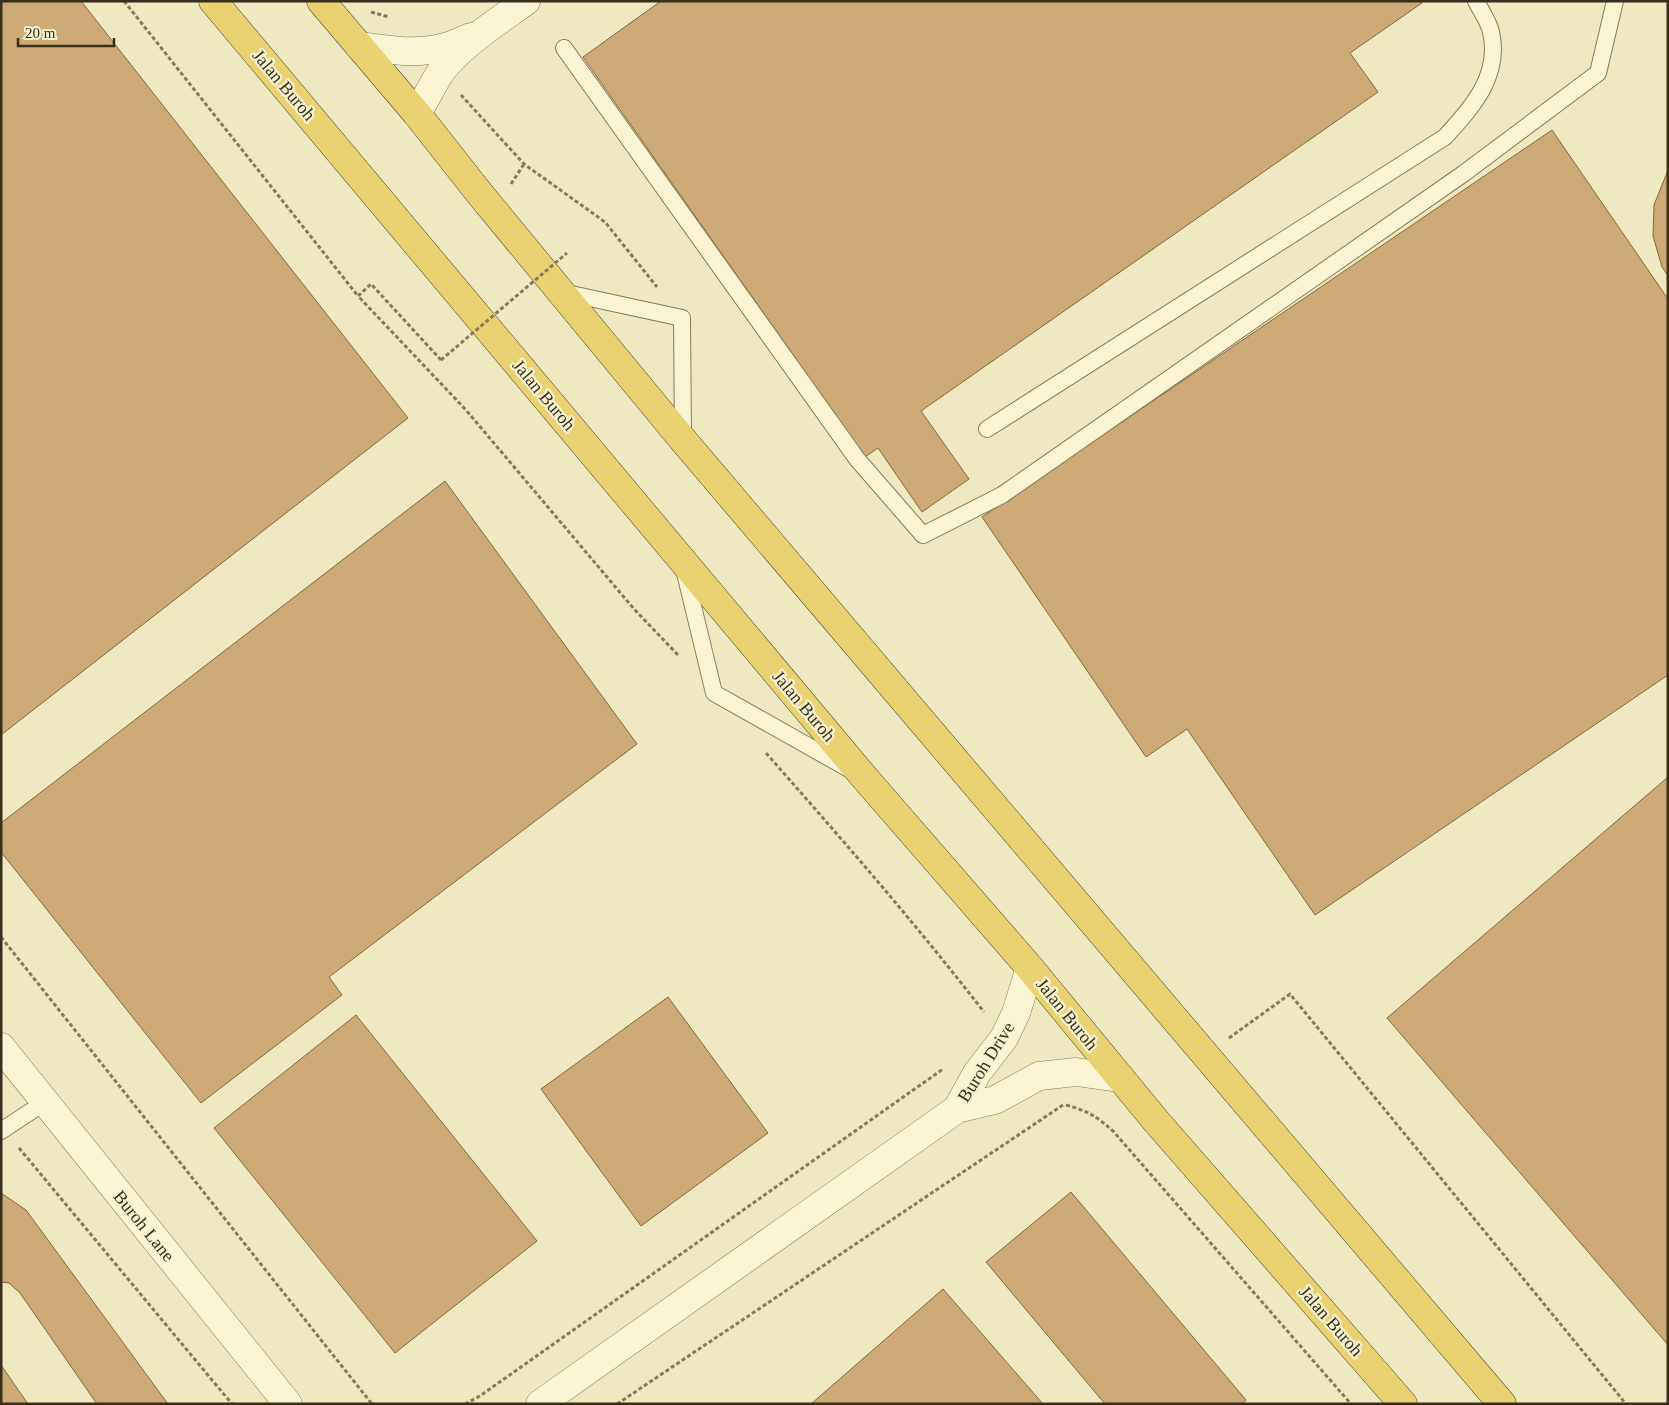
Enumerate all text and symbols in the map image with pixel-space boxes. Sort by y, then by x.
scale bar [18,15,114,47]
text: 20 m [25,25,56,41]
street label: Jalan Buroh [249,45,319,125]
street label: Jalan Buroh [509,355,579,435]
street label: Jalan Buroh [769,666,839,746]
street label: Jalan Buroh [1032,974,1102,1054]
street label: Buroh Drive [954,1018,1018,1106]
street label: Buroh Lane [109,1186,179,1266]
street label: Jalan Buroh [1295,1282,1367,1360]

